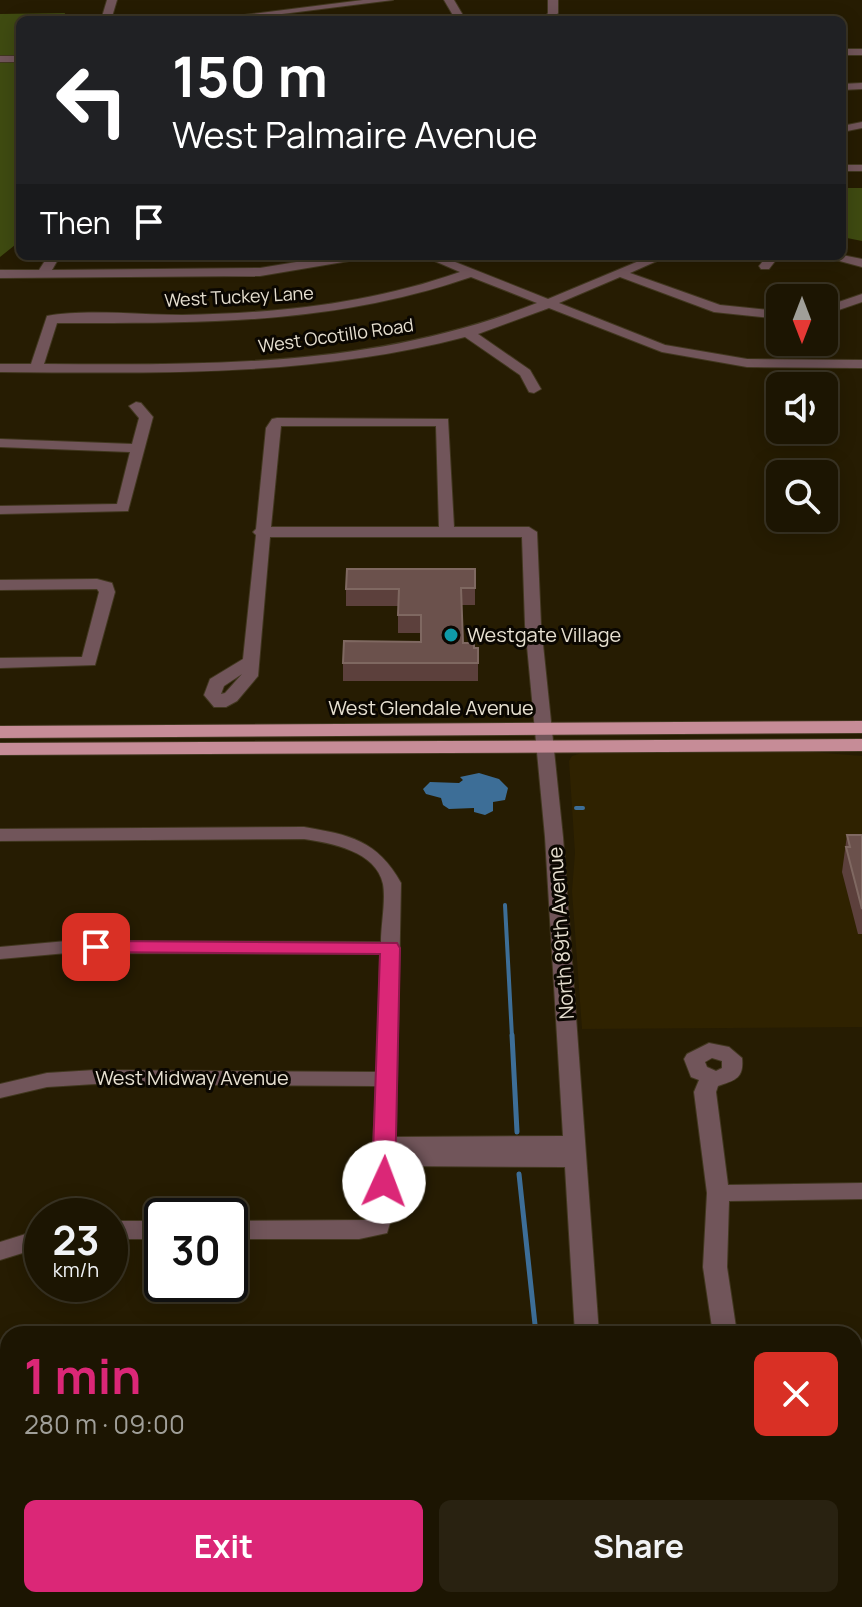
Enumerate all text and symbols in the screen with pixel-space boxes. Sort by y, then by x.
text: 150 m [172,37,328,114]
icon: left [40,48,144,152]
text: West Palmaire Avenue [172,110,537,159]
icon: arrive [127,200,171,244]
text: Then [40,202,111,243]
street label: West Tuckey Lane [164,280,314,312]
north arrow [766,284,838,356]
map controls [766,284,838,532]
street label: West Ocotillo Road [257,312,415,358]
button: sound [766,372,838,444]
button: search [766,460,838,532]
place label: Westgate Village [467,621,621,648]
marker: Westgate Village [442,626,460,644]
street label: West Glendale Avenue [328,694,534,721]
street label: North 89th Avenue [541,846,580,1020]
pin [62,913,130,981]
icon: arrive [74,925,118,969]
street label: West Midway Avenue [95,1064,289,1091]
position arrow [342,1140,426,1224]
speed limit sign: 30 [144,1198,248,1302]
text: 23 [52,1212,100,1267]
text: km/h [53,1256,99,1283]
text: 1 min [24,1343,141,1408]
button: close [754,1352,838,1436]
text: 280 m · 09:00 [24,1406,185,1442]
button: Exit [24,1500,423,1592]
button: Share [439,1500,838,1592]

